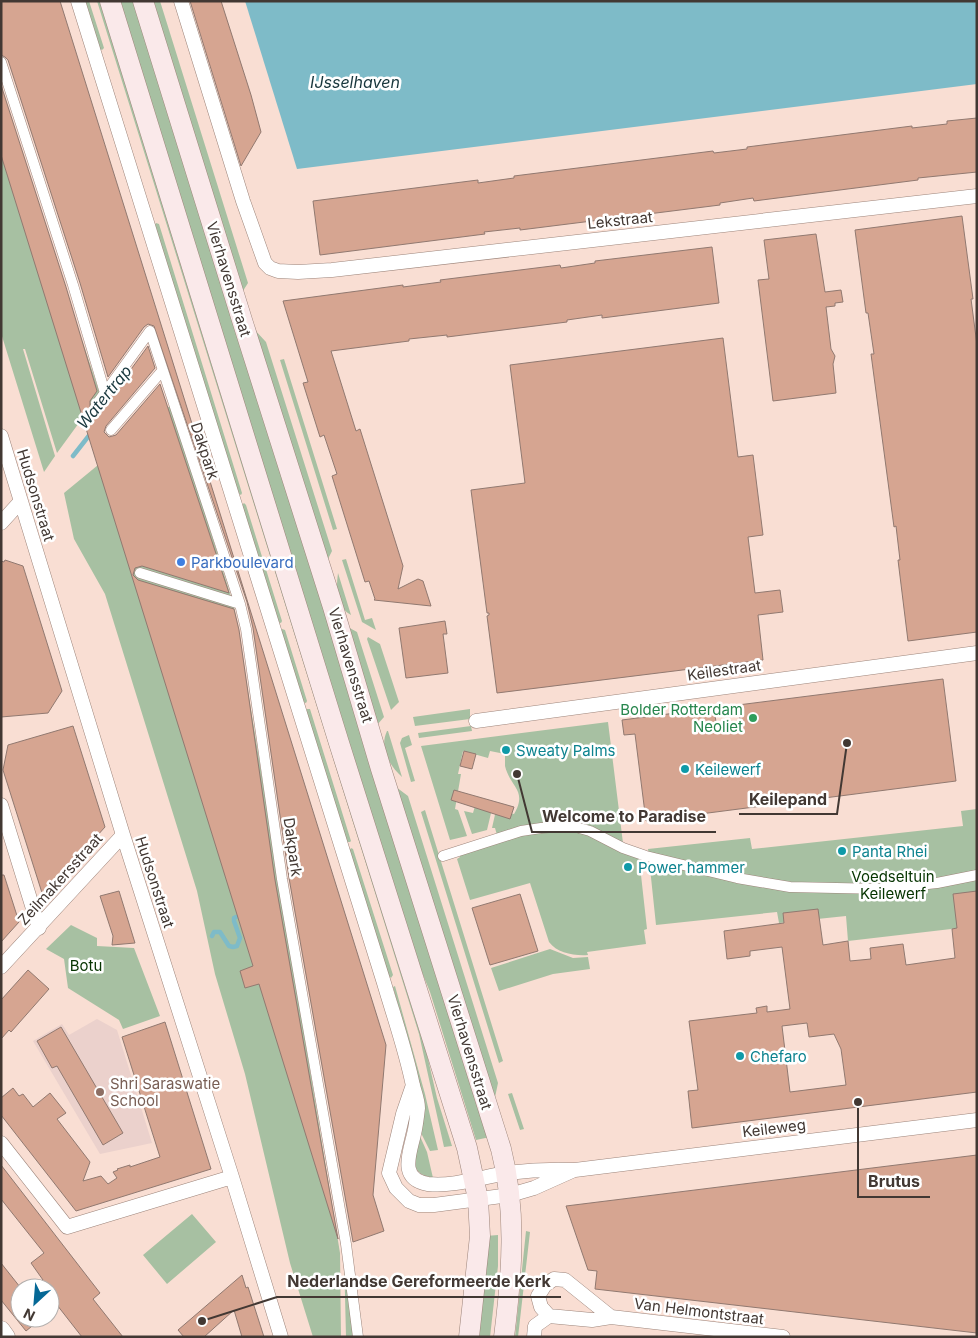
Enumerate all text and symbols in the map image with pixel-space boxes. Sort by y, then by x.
water label: IJsselhaven [310,72,400,92]
street label: Lekstraat [586,207,654,233]
street label: Vierhavensstraat [202,219,256,339]
water label: Watertrap [72,361,136,433]
street label: Dakpark [187,420,223,483]
street label: Hudsonstraat [13,447,59,543]
place label: Parkboulevard [191,553,294,572]
marker: Parkboulevard [175,556,187,568]
street label: Vierhavensstraat [324,605,378,725]
street label: Keilestraat [686,655,762,685]
place label: Bolder Rotterdam Neoliet [620,700,743,736]
marker: Bolder Rotterdam Neoliet [747,712,759,724]
place label: Sweaty Palms [516,741,616,760]
marker: Sweaty Palms [500,744,512,756]
place label: Keilewerf [695,760,762,779]
marker: Keilewerf [679,763,691,775]
callout: Keilepand [739,783,837,814]
text: Keilepand [749,789,827,809]
callout: Welcome to Paradise [532,801,716,832]
text: Welcome to Paradise [542,806,706,826]
street label: Dakpark [279,816,307,878]
street label: Zeilmakersstraat [14,829,106,929]
street label: Hudsonstraat [131,834,179,930]
place label: Panta Rhei [852,842,927,861]
marker: Panta Rhei [836,845,848,857]
place label: Power hammer [638,858,745,877]
marker: Power hammer [622,861,634,873]
park label: Voedseltuin Keilewerf [851,867,935,903]
park label: Botu [70,956,102,975]
street label: Vierhavensstraat [443,992,497,1112]
place label: Chefaro [750,1047,807,1066]
marker: Chefaro [734,1050,746,1062]
place label: Shri Saraswatie School [110,1074,220,1110]
marker: Shri Saraswatie School [94,1086,106,1098]
street label: Keileweg [741,1115,807,1141]
callout: Brutus [858,1166,930,1197]
text: Brutus [868,1171,920,1191]
callout: Nederlandse Gereformeerde Kerk [277,1266,561,1297]
text: Nederlandse Gereformeerde Kerk [287,1271,551,1291]
north arrow [10,1278,60,1328]
street label: Van Helmontstraat [633,1294,765,1328]
text: N [21,1305,38,1325]

